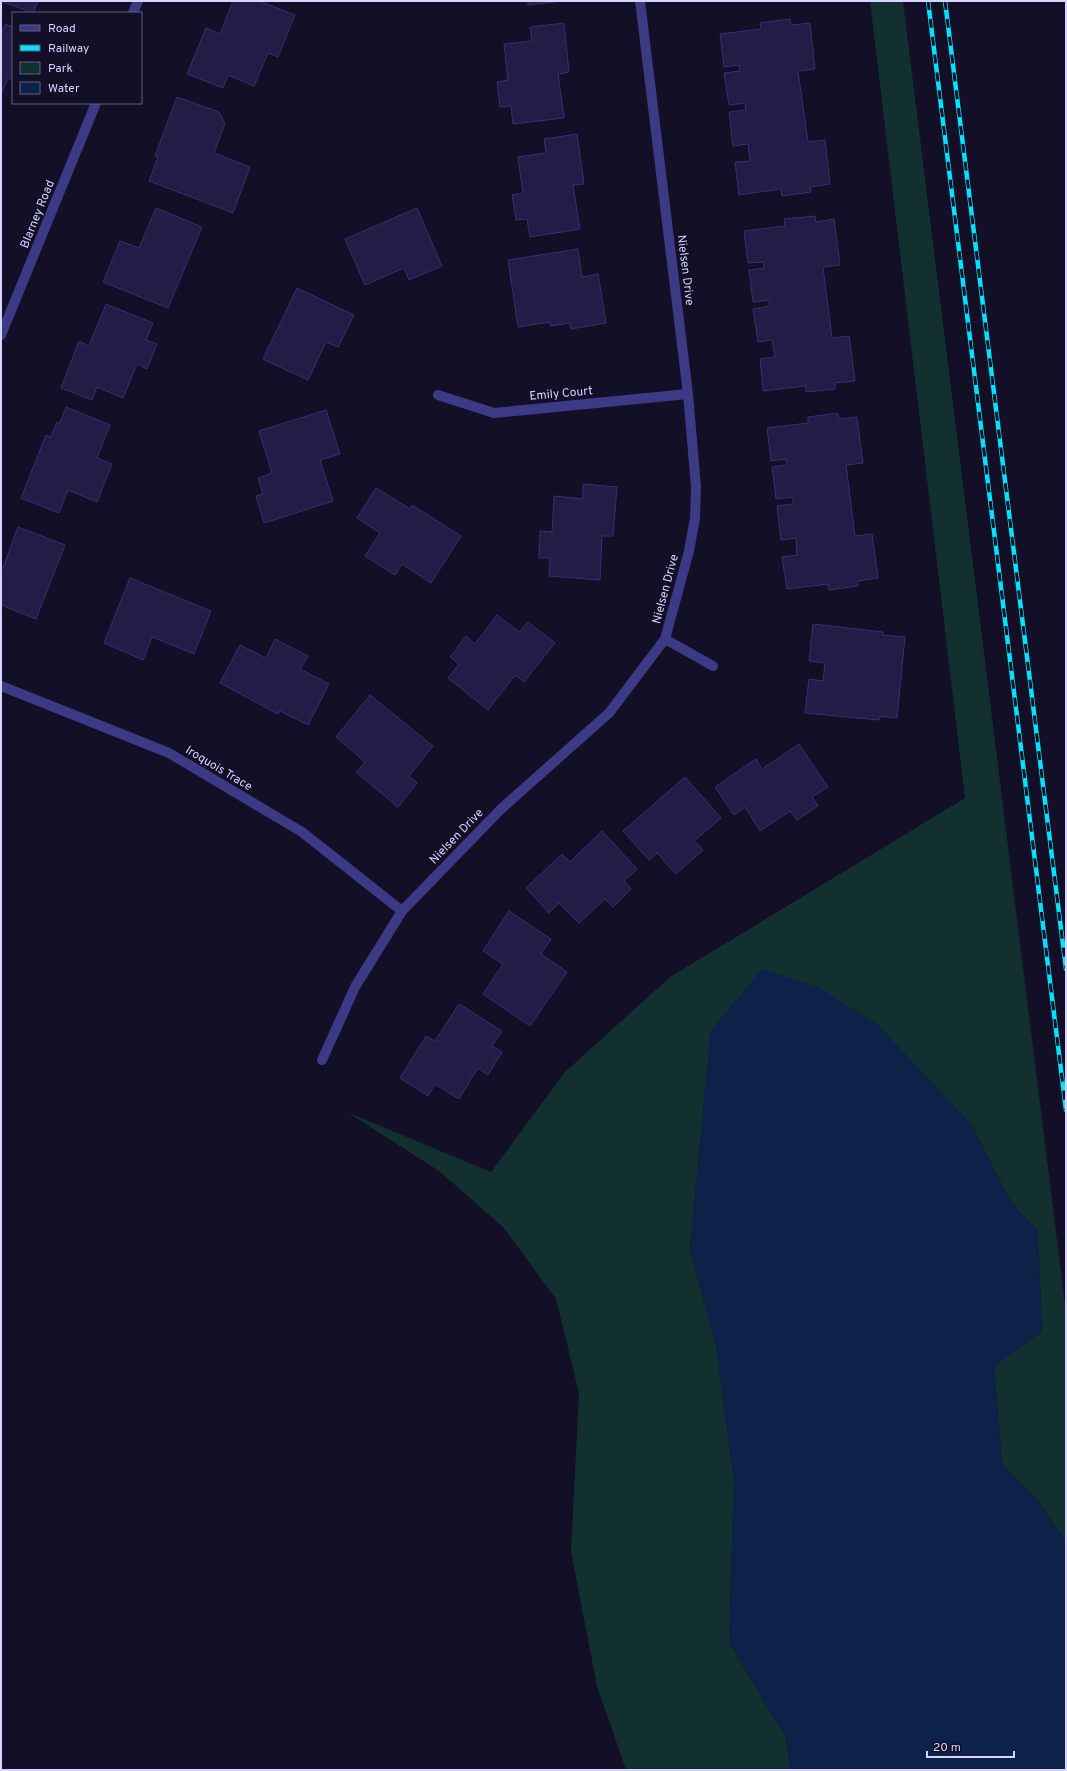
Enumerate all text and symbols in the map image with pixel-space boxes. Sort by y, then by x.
legend [12,12,142,104]
text: Road [48,21,76,37]
text: Railway [48,41,89,57]
text: Park [48,61,73,77]
text: Water [48,81,80,97]
street label: Blarney Road [17,178,59,251]
street label: Nielsen Drive [673,234,697,306]
street label: Emily Court [529,383,593,405]
street label: Nielsen Drive [649,553,683,626]
street label: Iroquois Trace [182,743,255,795]
street label: Nielsen Drive [426,806,487,868]
scale bar [927,1733,1014,1759]
text: 20 m [933,1740,961,1756]

